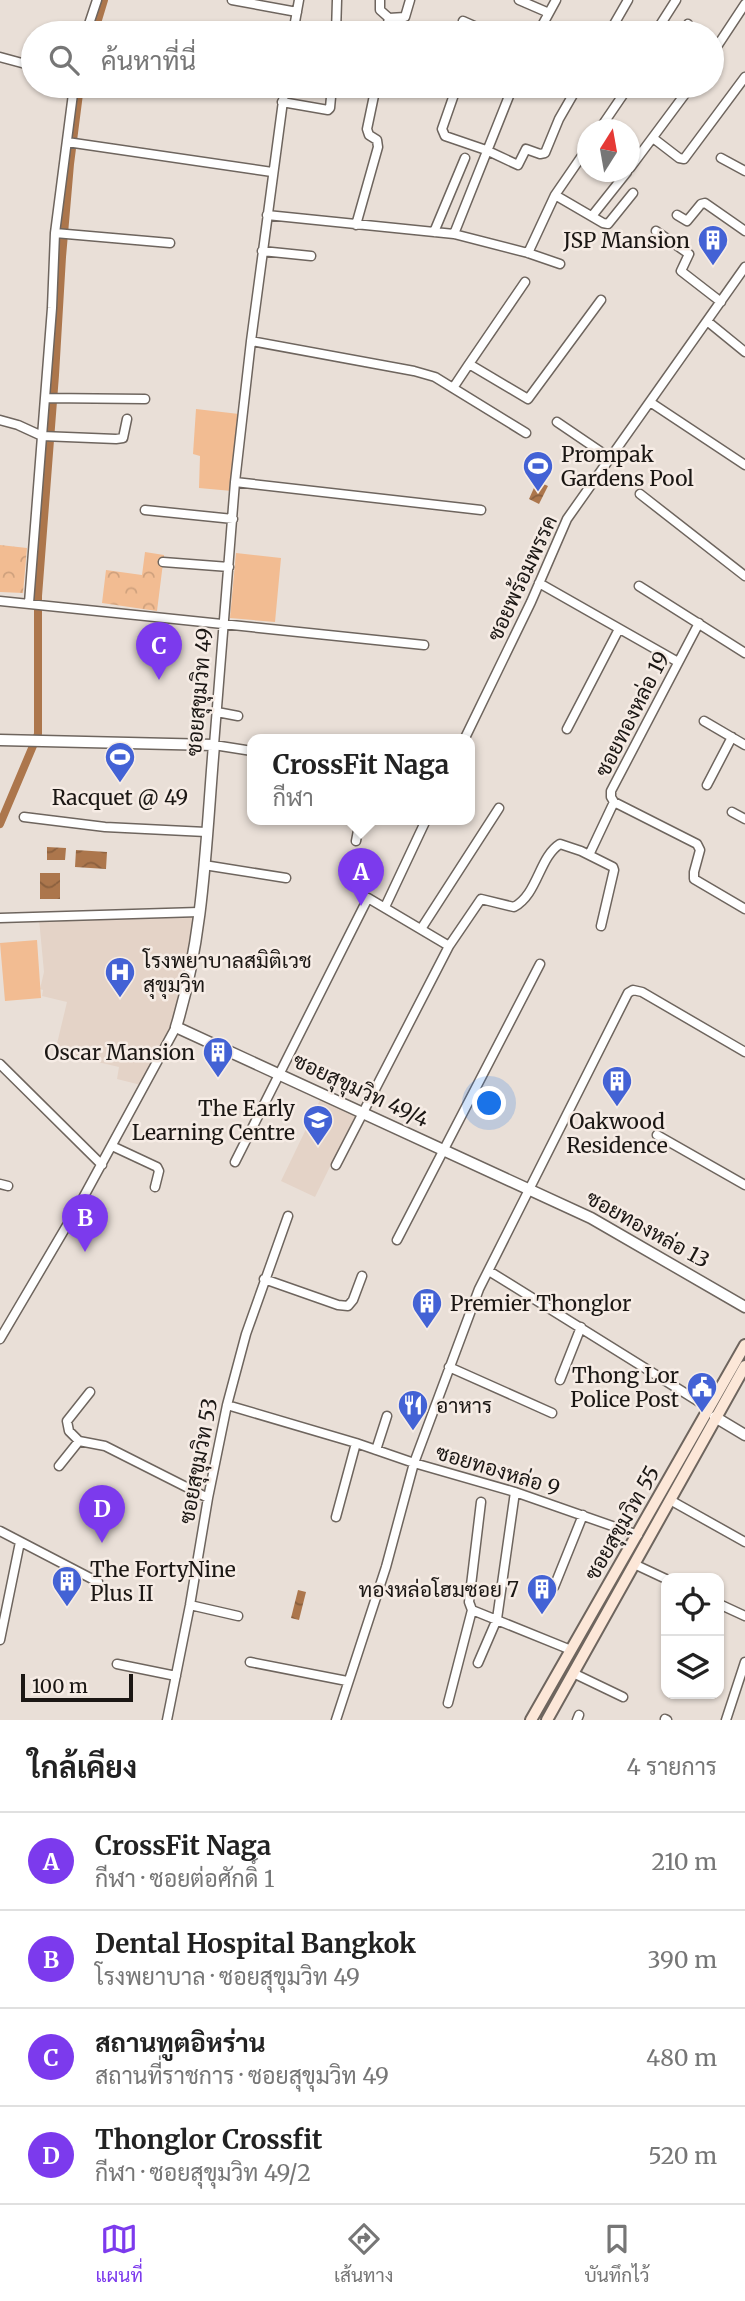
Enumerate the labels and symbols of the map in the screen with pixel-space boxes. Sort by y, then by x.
north arrow [577,119,640,182]
building icon: JSP Mansion [696,223,730,267]
place label: JSP Mansion [562,227,690,254]
place label: Prompak Gardens Pool [561,441,694,492]
sports icon: Prompak Gardens Pool [521,449,555,493]
street label: ซอยพร้อมพรรค [481,511,563,645]
pin: C [136,622,182,680]
street label: ซอยสุขุมวิท 49 [180,627,219,757]
street label: ซอยทองหล่อ 19 [589,647,675,781]
sports icon: Racquet @ 49 [103,740,137,784]
place label: Racquet @ 49 [52,784,188,811]
pin: A [338,848,384,906]
place label: โรงพยาบาลสมิติเวช สุขุมวิท [142,947,312,999]
hospital icon: โรงพยาบาลสมิติเวช สุขุมวิท [103,955,137,999]
building icon: Oscar Mansion [201,1035,235,1079]
place label: Oscar Mansion [44,1039,195,1066]
street label: ซอยสุขุมวิท 49/4 [288,1047,433,1134]
building icon: Oakwood Residence [600,1064,634,1108]
your location [472,1086,506,1120]
place label: The Early Learning Centre [132,1095,296,1146]
school or university icon: The Early Learning Centre [301,1103,335,1147]
place label: Oakwood Residence [566,1108,668,1159]
street label: ซอยทองหล่อ 13 [582,1184,714,1274]
pin: B [62,1194,108,1252]
building icon: Premier Thonglor [410,1286,444,1330]
place label: Premier Thonglor [450,1290,631,1317]
place label: Thong Lor Police Post [570,1362,679,1413]
public building icon: Thong Lor Police Post [685,1370,719,1414]
restaurant icon: อาหาร [396,1388,430,1432]
place label: อาหาร [436,1392,492,1419]
street label: ซอยสุขุมวิท 53 [173,1396,224,1526]
street label: ซอยทองหล่อ 9 [433,1438,563,1502]
street label: ซอยสุขุมวิท 55 [578,1461,666,1586]
pin: D [79,1485,125,1543]
place label: The FortyNine Plus II [90,1556,236,1607]
building icon: The FortyNine Plus II [50,1564,84,1608]
building icon: ทองหล่อโฮมซอย 7 [525,1572,559,1616]
place label: ทองหล่อโฮมซอย 7 [359,1576,519,1603]
scale bar [21,1671,133,1703]

